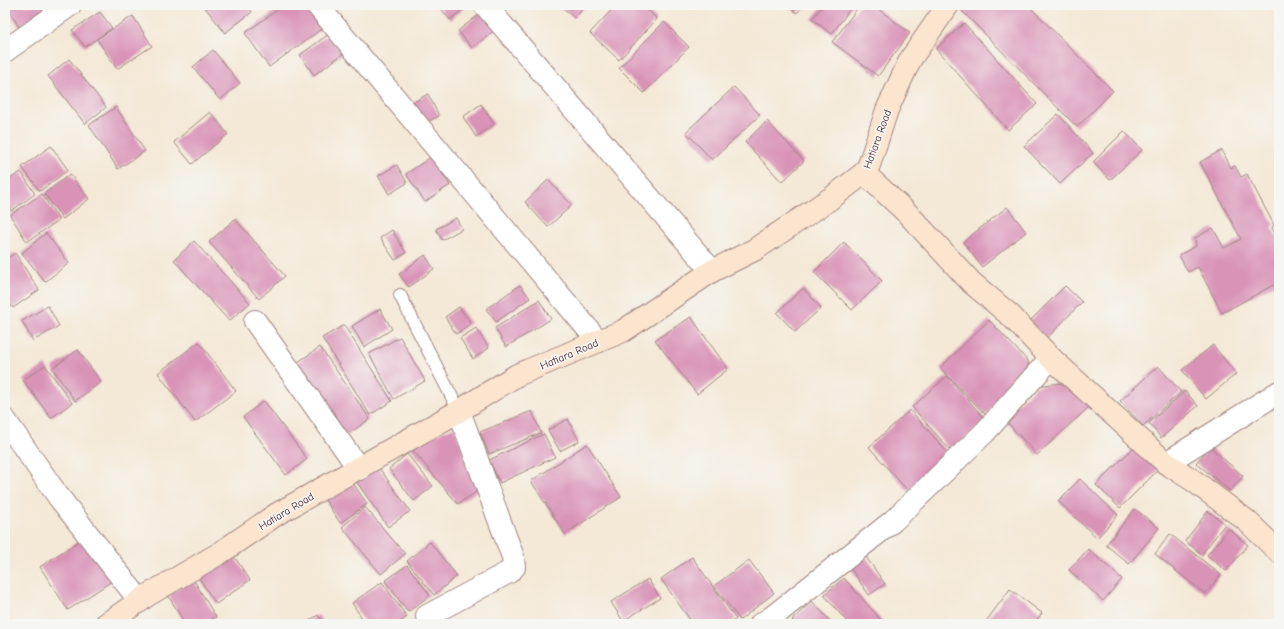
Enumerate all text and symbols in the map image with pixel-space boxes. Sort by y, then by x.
street label: Hatiara Road [861,108,894,171]
street label: Hatiara Road [538,336,601,373]
street label: Hatiara Road [256,490,316,533]

